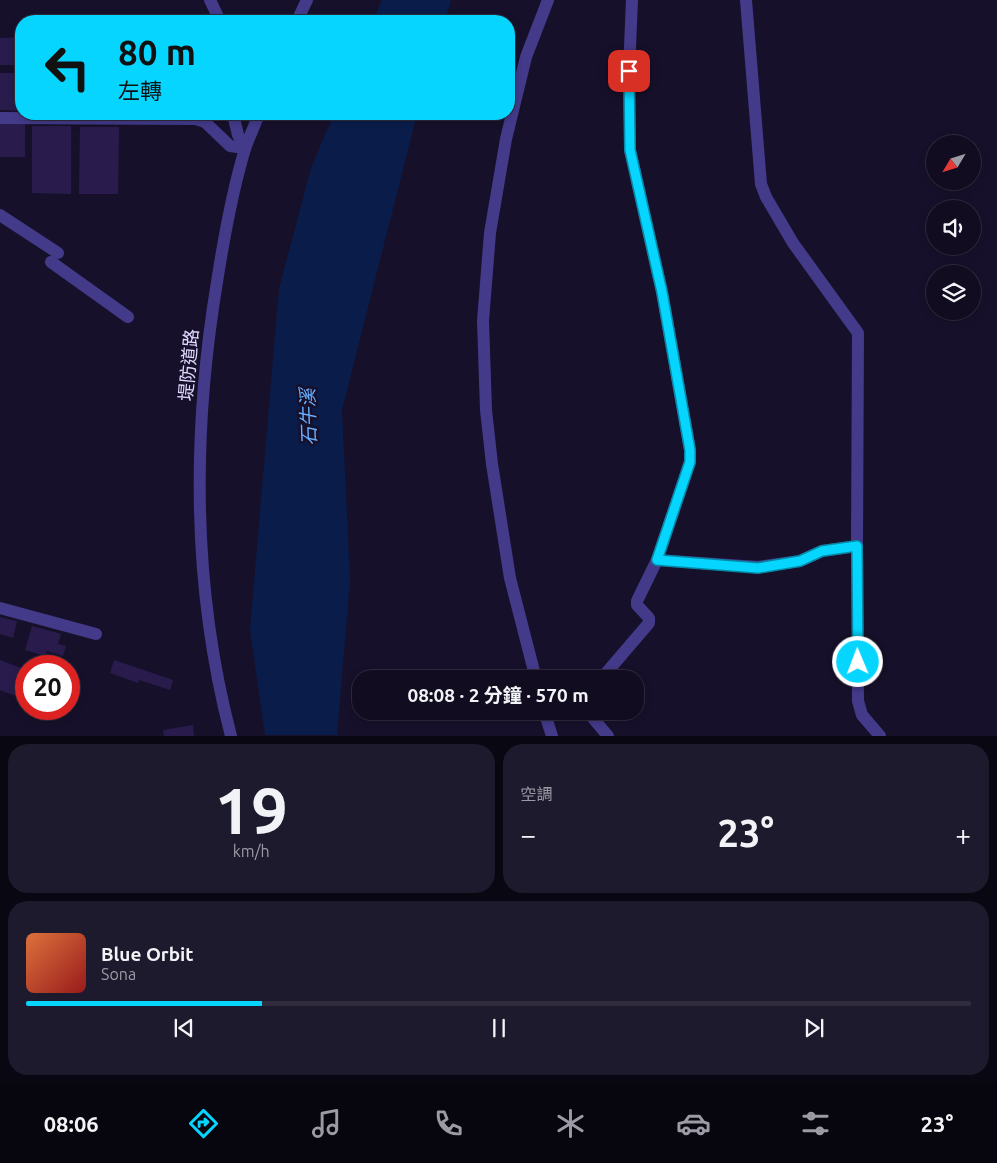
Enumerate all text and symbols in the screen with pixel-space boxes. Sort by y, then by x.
text: 80 m [118,32,196,72]
icon: left [35,35,100,100]
pin [608,50,650,92]
icon: arrive [615,57,643,85]
text: 左轉 [118,78,162,103]
north arrow [926,135,981,190]
map controls [926,135,981,320]
button: sound [926,200,981,255]
button: layers [926,265,981,320]
street label: 堤防道路 [175,328,201,402]
water label: 石牛溪 [296,385,320,446]
position arrow [831,635,883,687]
speed limit sign: 20 [15,655,80,720]
text: 08:08 · 2 分鐘 · 570 m [407,684,589,706]
text: 19 [215,773,288,846]
text: 空調 [521,785,553,803]
text: 23° [718,812,774,854]
text: − [521,819,536,850]
text: + [955,819,971,850]
text: km/h [233,842,270,860]
text: Blue Orbit [101,943,194,965]
text: Sona [101,965,136,983]
icon: previous [170,1014,198,1042]
icon: pause [485,1014,513,1042]
icon: next [800,1014,828,1042]
icon: directions [186,1106,221,1141]
icon: music [309,1106,344,1141]
icon: phone [431,1106,466,1141]
icon: climate [553,1106,588,1141]
icon: car [676,1106,711,1141]
icon: filters [798,1106,833,1141]
text: 08:06 [44,1111,99,1136]
text: 23° [921,1111,953,1136]

